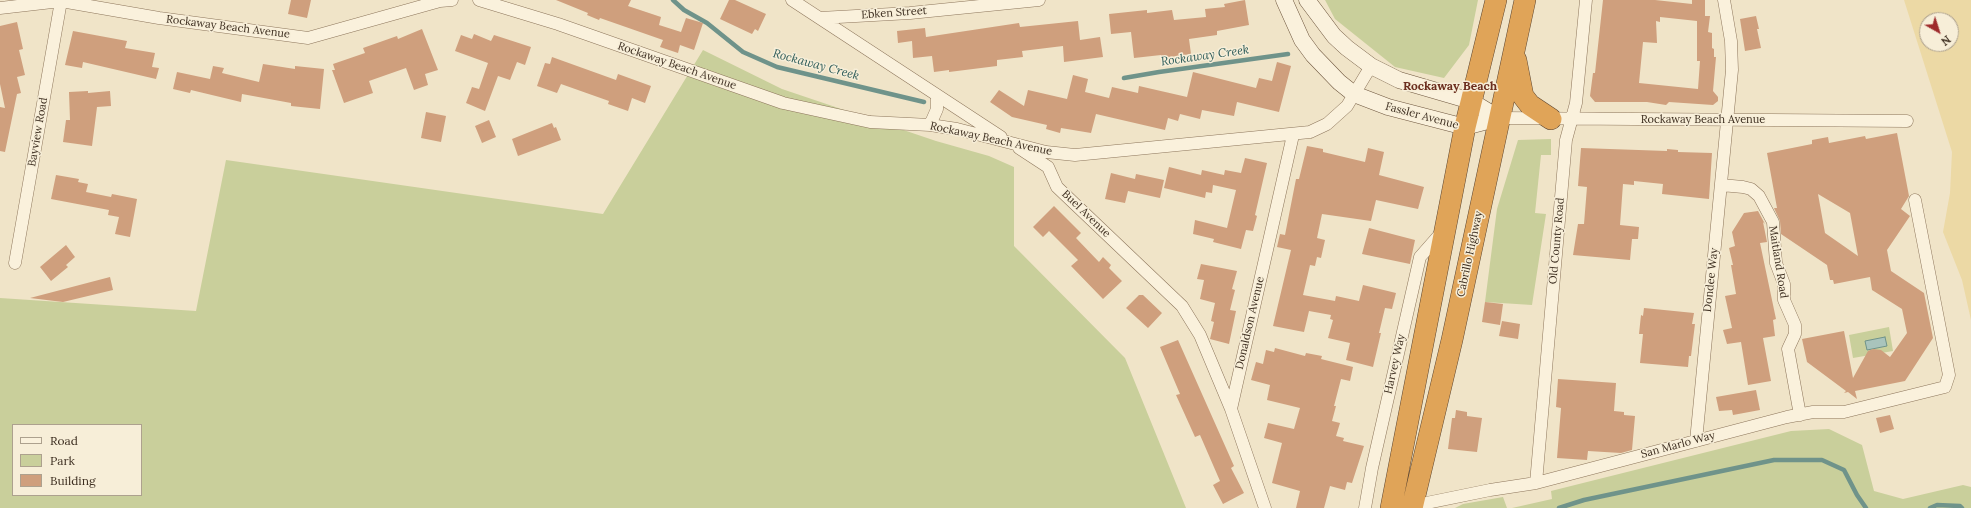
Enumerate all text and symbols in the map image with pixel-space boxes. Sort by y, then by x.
street label: Ebken Street [861,4,927,22]
north arrow [1919,12,1959,52]
street label: Rockaway Beach Avenue [165,13,291,41]
text: N [1938,32,1954,49]
street label: Rockaway Beach Avenue [616,39,738,93]
water label: Rockaway Creek [1160,43,1250,69]
water label: Rockaway Creek [771,47,861,83]
district label: Rockaway Beach [1403,80,1497,94]
street label: Bayview Road [25,96,51,168]
street label: Fassler Avenue [1384,100,1460,132]
street label: Rockaway Beach Avenue [1641,113,1765,127]
street label: Rockaway Beach Avenue [929,120,1053,158]
street label: Buel Avenue [1059,188,1113,240]
street label: Old County Road [1547,197,1567,285]
street label: Cabrillo Highway [1454,210,1486,298]
street label: Maitland Road [1766,225,1790,299]
street label: Dondee Way [1701,247,1721,313]
street label: Donaldson Avenue [1233,275,1267,371]
street label: Harvey Way [1382,333,1408,395]
legend [12,424,142,496]
street label: San Marlo Way [1639,429,1717,461]
text: Road [50,433,78,448]
text: Park [50,453,75,468]
text: Building [50,473,96,488]

